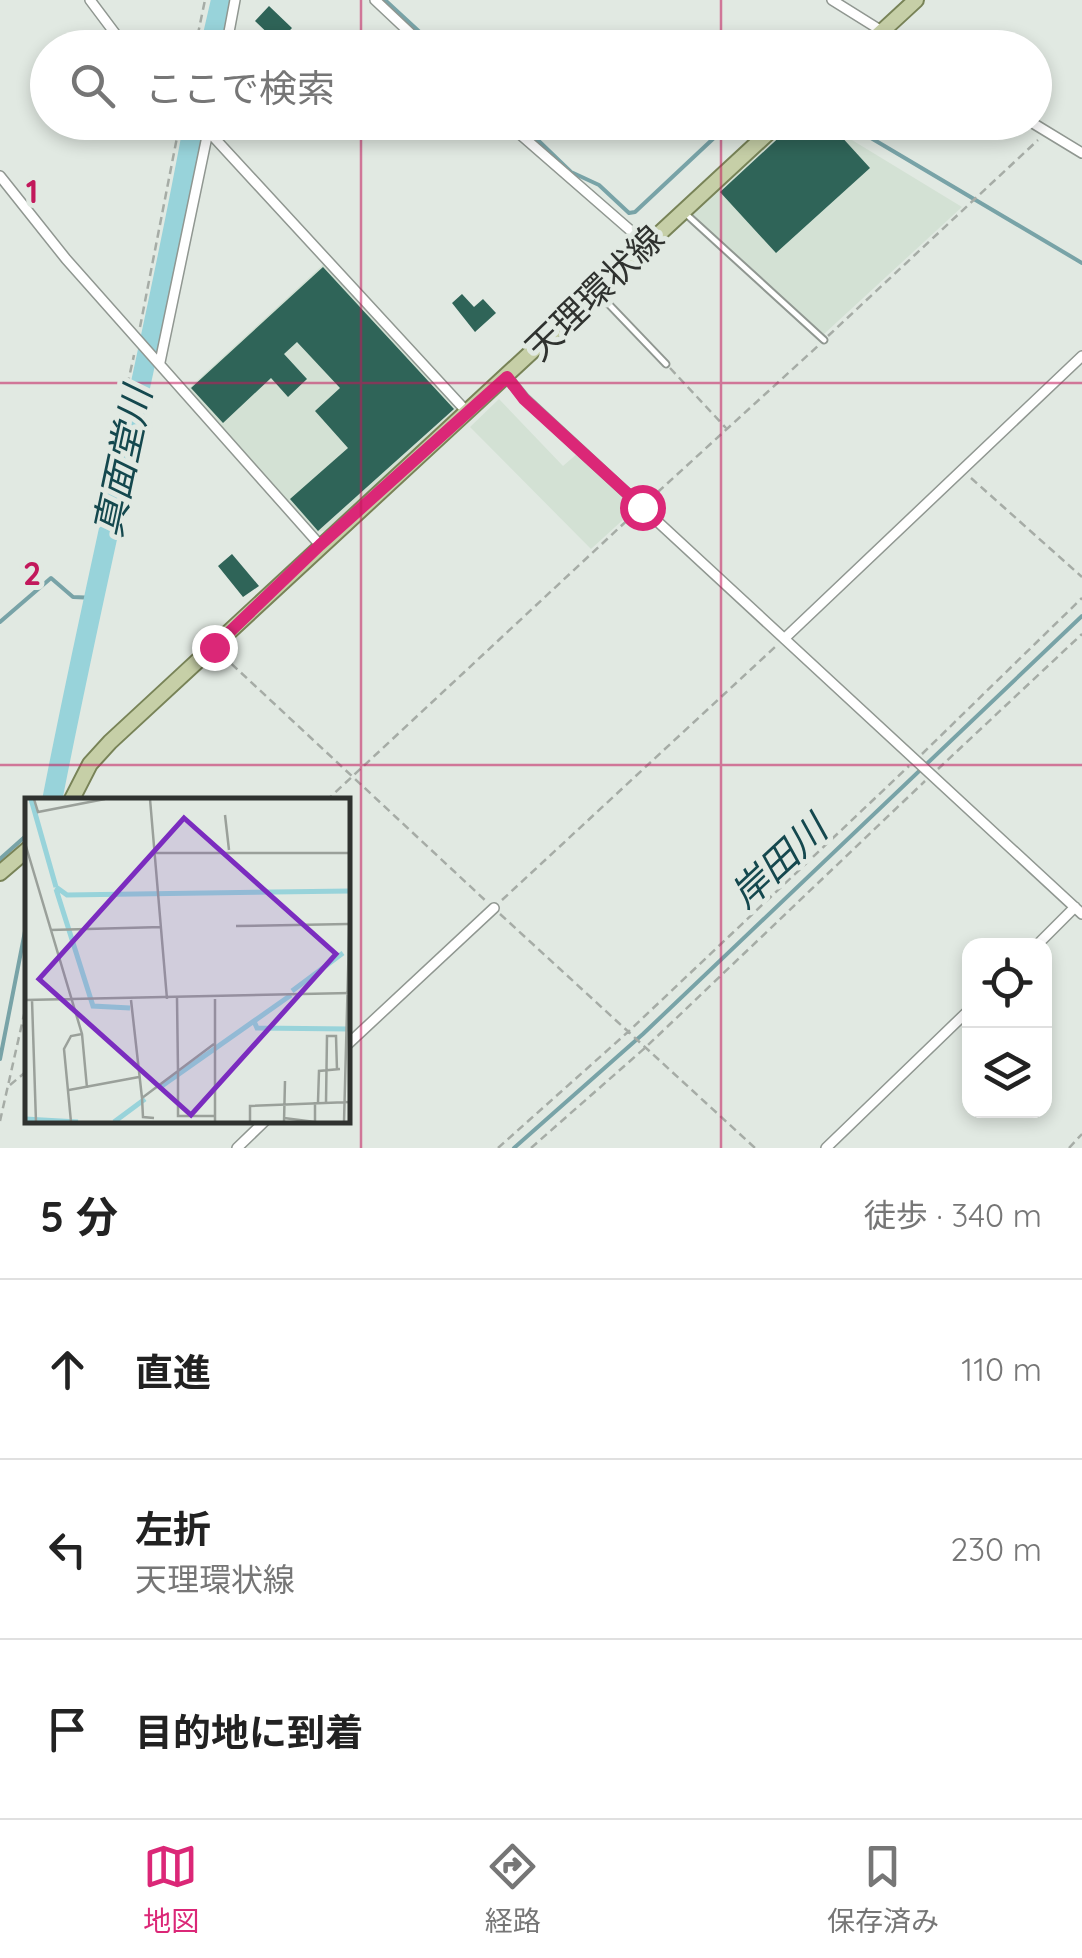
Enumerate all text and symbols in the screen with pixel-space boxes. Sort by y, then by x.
search box [30,30,1052,140]
icon: search [65,58,120,113]
text: ここで検索 [145,64,335,112]
text: 1 [26,171,38,211]
street label: 天理環状線 [516,216,673,369]
water label: 真面堂川 [83,379,162,541]
route start [620,485,666,531]
text: 2 [23,553,41,593]
route end [192,625,238,671]
inset map [25,798,350,1123]
water label: 岸田川 [720,802,839,918]
map controls [962,938,1052,1118]
button: locate [962,938,1052,1028]
button: layers [962,1028,1052,1118]
text: 5 分 [40,1190,118,1243]
text: 徒歩 · 340 m [864,1195,1042,1235]
icon: ahead [40,1342,95,1397]
text: 直進 [135,1348,211,1396]
text: 110 m [961,1349,1042,1389]
text: 左折 [135,1505,211,1553]
icon: left [40,1522,95,1577]
text: 230 m [951,1529,1042,1569]
text: 天理環状線 [135,1559,295,1599]
icon: arrive [40,1702,95,1757]
text: 目的地に到着 [135,1708,363,1756]
tab: 地図 [143,1839,199,1939]
tab: 経路 [485,1839,541,1939]
tab: 保存済み [827,1839,939,1939]

